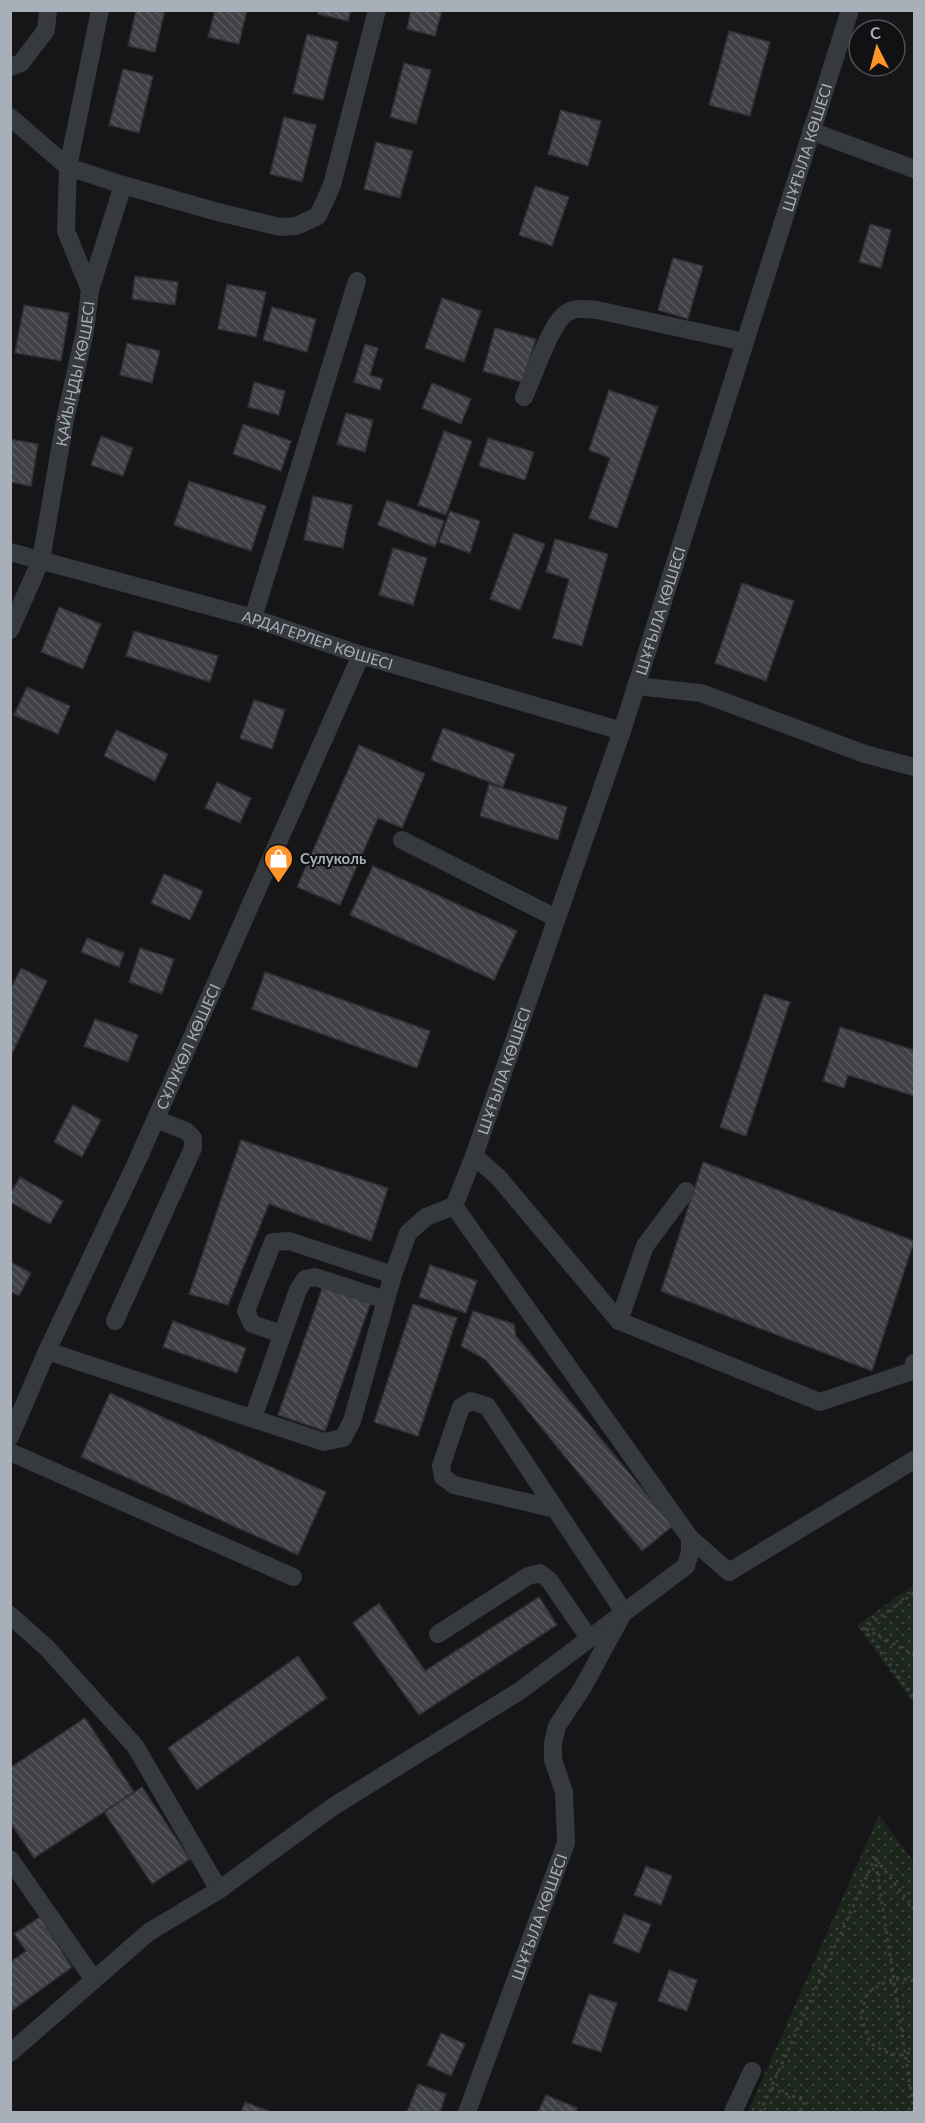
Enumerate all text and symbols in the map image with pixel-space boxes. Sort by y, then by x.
north arrow [847,18,907,78]
text: С [869,23,882,43]
street label: ШҰҒЫЛА КӨШЕСІ [778,81,835,214]
street label: ҚАЙЫҢДЫ КӨШЕСІ [52,300,98,448]
street label: ШҰҒЫЛА КӨШЕСІ [631,544,689,677]
street label: АРДАГЕРЛЕР КӨШЕСІ [240,607,395,673]
shop icon: Сулуколь [263,842,295,884]
place label: Сулуколь [300,849,366,867]
street label: СҰЛУКӨЛ КӨШЕСІ [152,981,223,1112]
street label: ШҰҒЫЛА КӨШЕСІ [473,1005,534,1137]
street label: ШҰҒЫЛА КӨШЕСІ [507,1851,570,1982]

